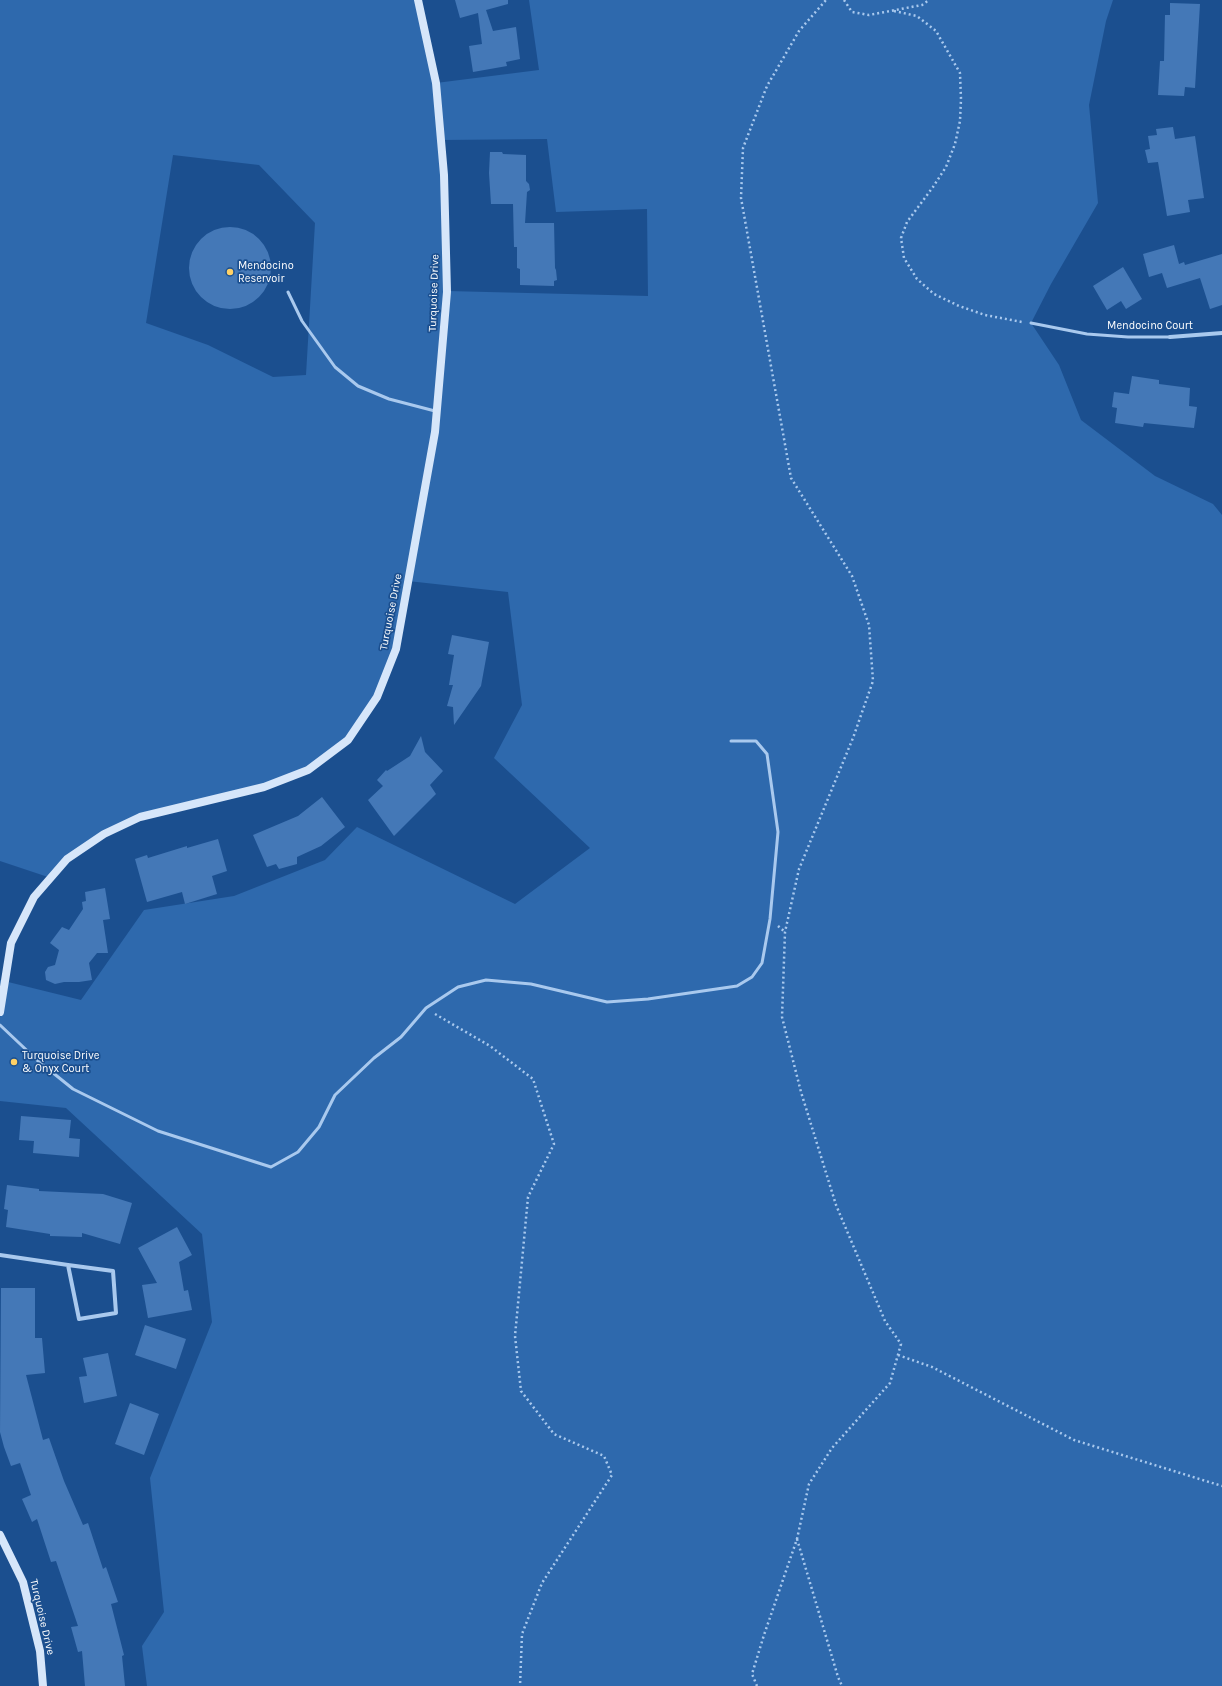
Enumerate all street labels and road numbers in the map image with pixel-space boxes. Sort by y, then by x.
street label: Turquoise Drive [426,254,442,332]
street label: Mendocino Court [1107,319,1193,333]
street label: Turquoise Drive [377,573,405,651]
street label: Turquoise Drive [27,1578,57,1656]

